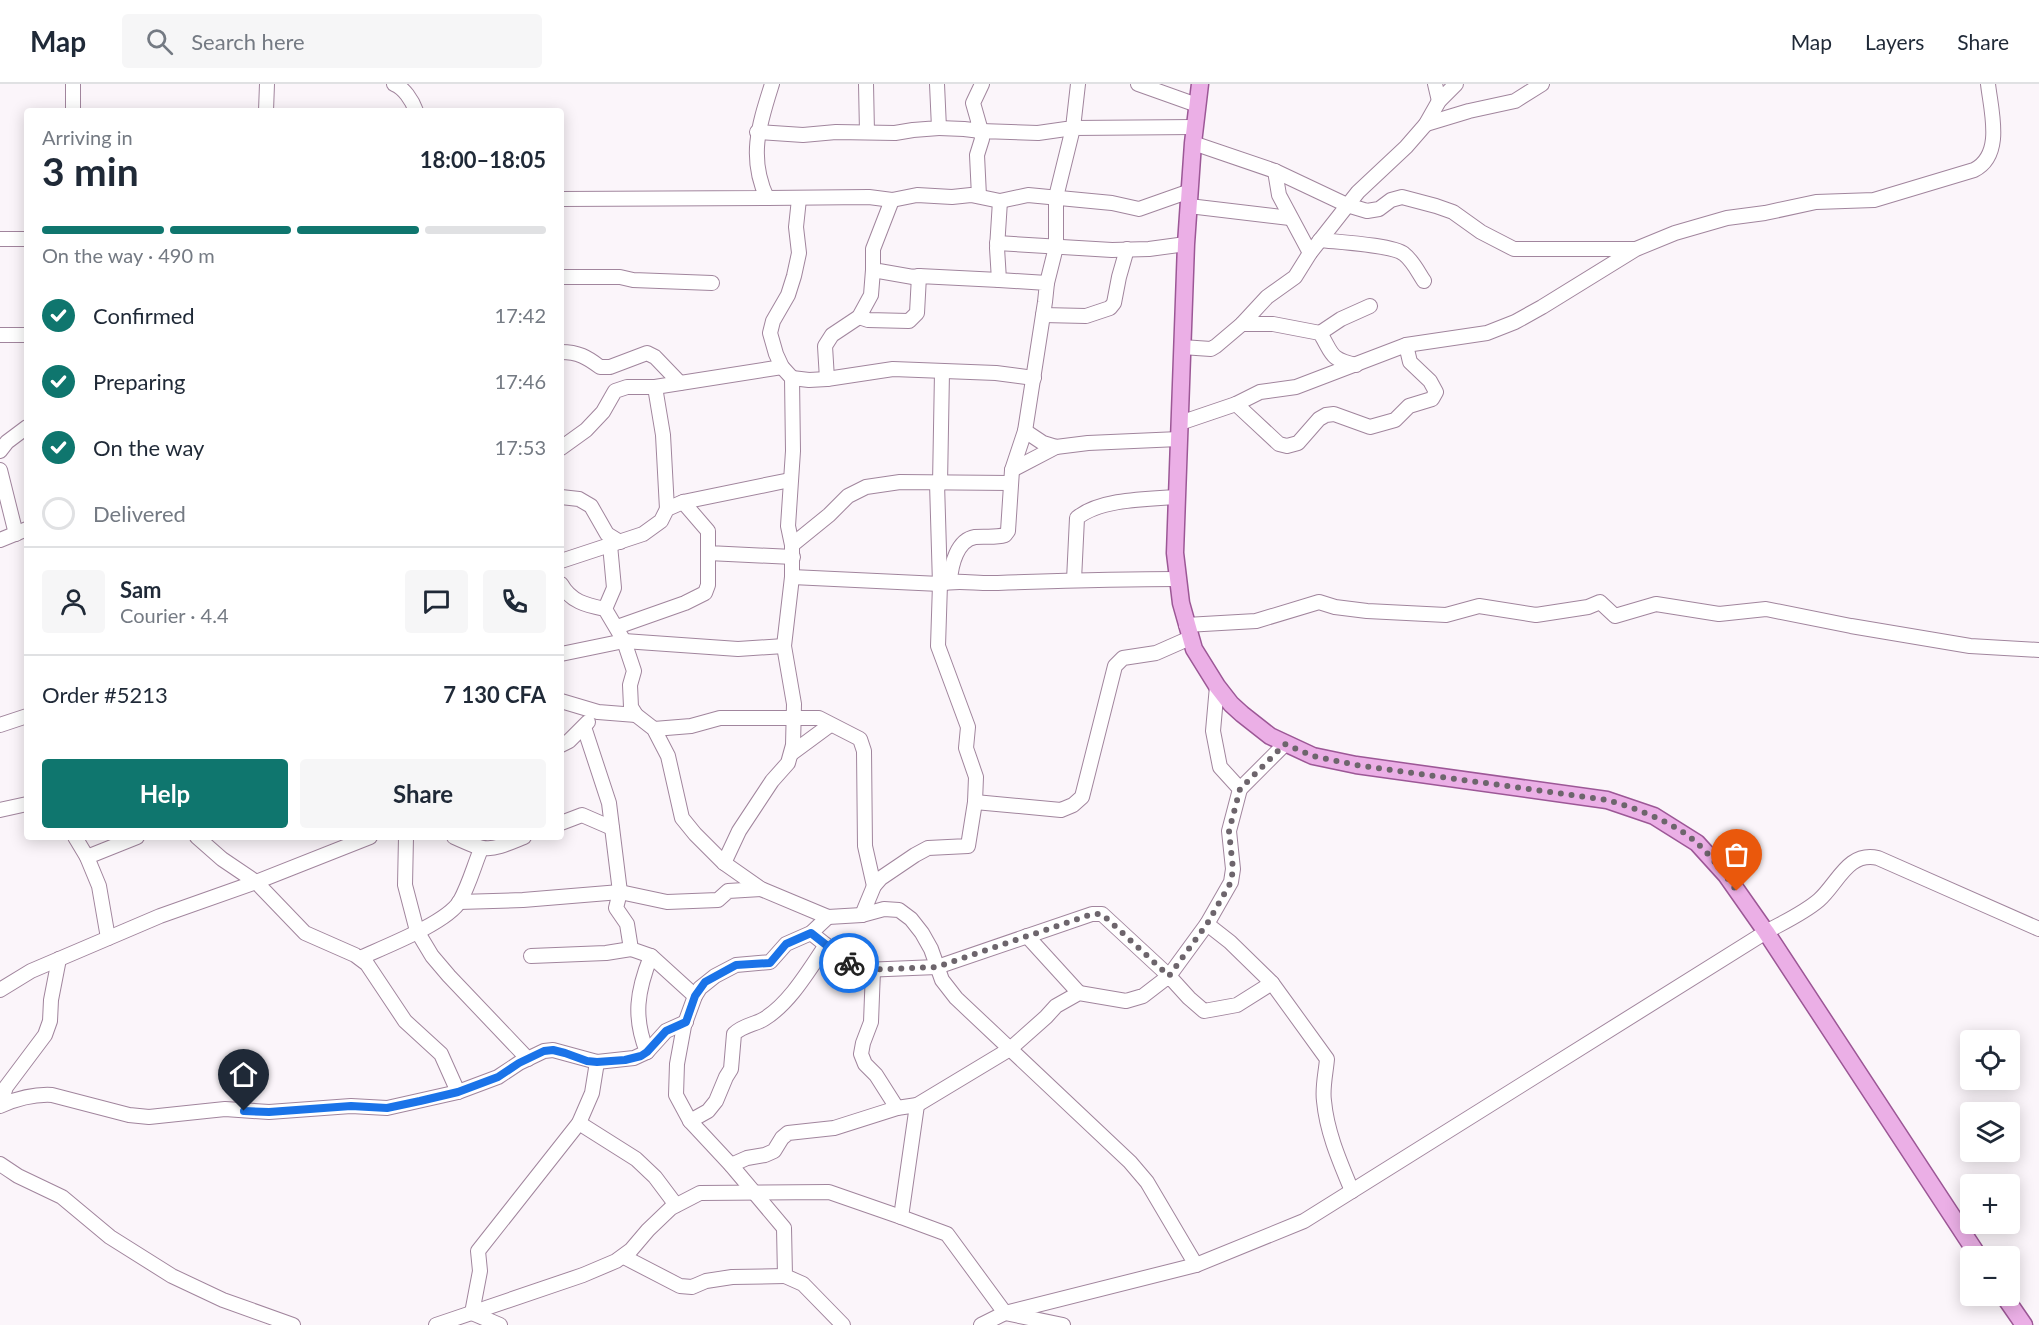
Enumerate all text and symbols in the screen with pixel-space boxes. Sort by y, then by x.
search box [122,14,542,68]
text: Map [30,24,86,58]
icon: search [143,25,176,58]
text: Search here [191,28,305,55]
text: Map [1791,29,1832,54]
text: Layers [1865,29,1924,54]
text: Share [1957,29,2009,54]
text: Arriving in [42,125,133,149]
text: 18:00–18:05 [420,146,546,173]
text: 3 min [42,148,139,194]
text: On the way · 490 m [42,243,215,267]
icon: check [42,299,75,332]
text: Confirmed [93,302,195,329]
text: 17:42 [495,303,546,327]
icon: check [42,365,75,398]
text: Preparing [93,368,185,395]
text: 17:46 [495,369,546,393]
icon: check [42,431,75,464]
text: On the way [93,434,204,461]
text: 17:53 [495,435,546,459]
text: Delivered [93,500,186,527]
button: person [42,570,105,633]
button: chat [405,570,468,633]
button: phone [483,570,546,633]
text: Sam [120,576,162,603]
text: Courier · 4.4 [120,603,229,627]
text: Order #5213 [42,681,168,708]
text: 7 130 CFA [443,681,546,708]
button: Help [42,759,288,828]
button: Share [300,759,546,828]
pin [1711,829,1762,891]
icon: bag [1720,838,1753,871]
courier [819,933,879,993]
icon: bike [833,947,866,980]
map controls [1960,1030,2020,1306]
button: locate [1960,1030,2020,1090]
pin [218,1049,269,1111]
icon: home [227,1058,260,1091]
button: layers [1960,1102,2020,1162]
button: + [1960,1174,2020,1234]
button: − [1960,1246,2020,1306]

